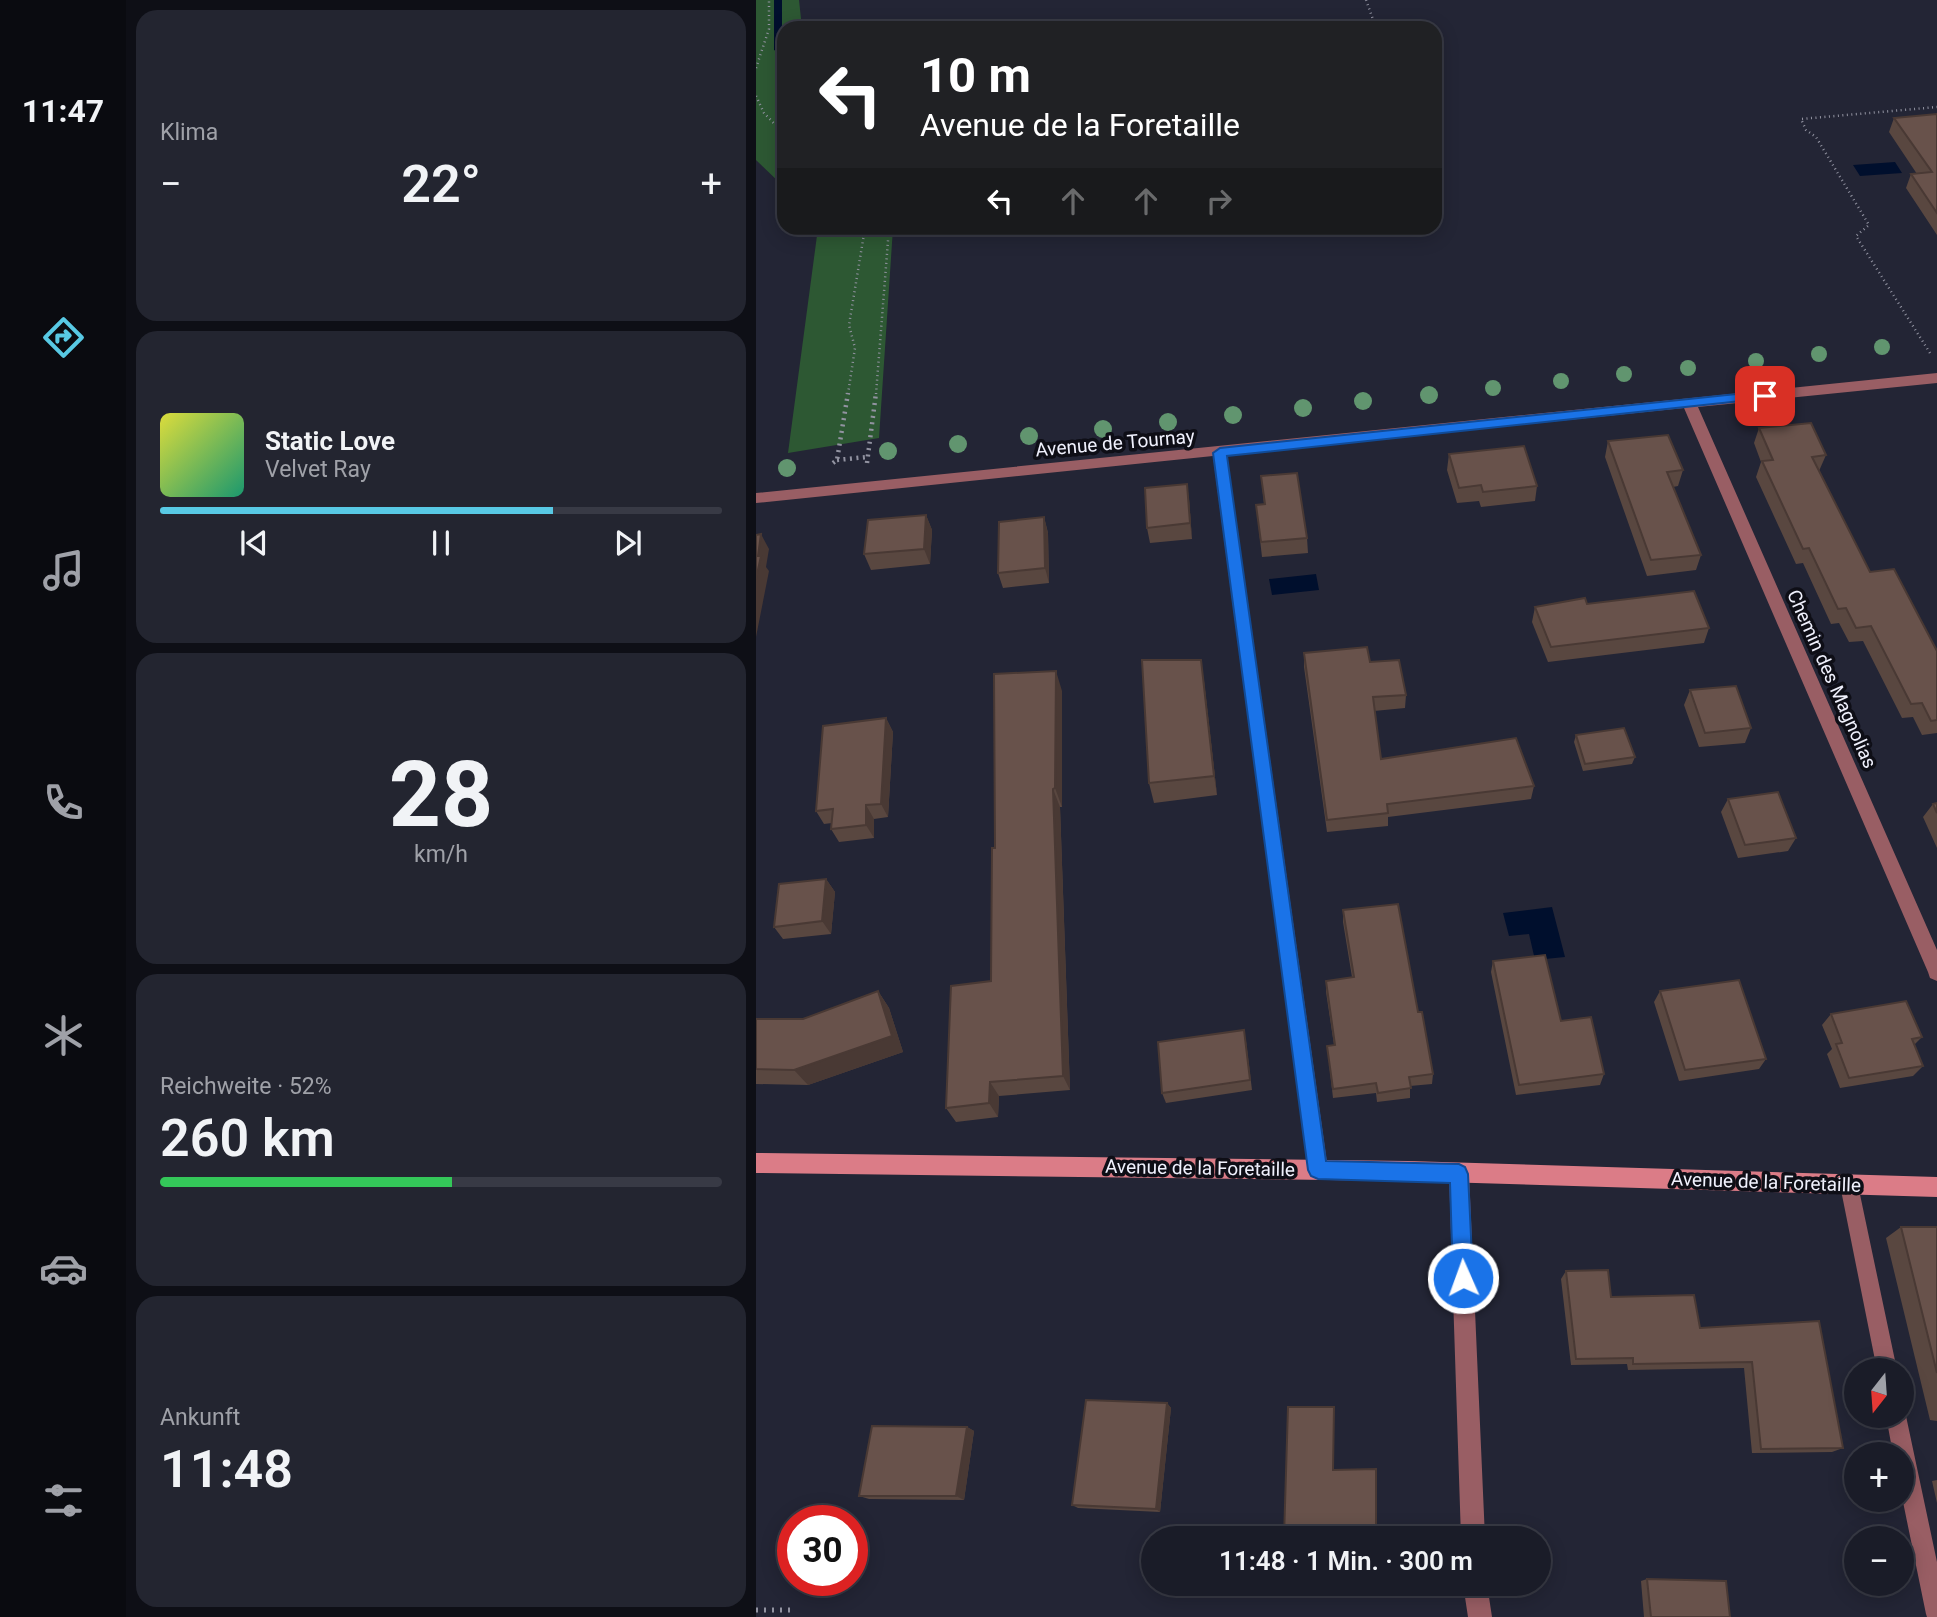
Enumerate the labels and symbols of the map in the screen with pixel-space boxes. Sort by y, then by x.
pin [1735,366,1795,426]
street label: Avenue de Tournay [1034,425,1196,461]
street label: Chemin des Magnolias [1782,586,1882,772]
street label: Avenue de la Foretaille [1105,1155,1295,1181]
street label: Avenue de la Foretaille [1671,1167,1861,1197]
position arrow [1426,1241,1500,1315]
north arrow [1844,1358,1914,1428]
speed limit sign: 30 [777,1505,868,1596]

